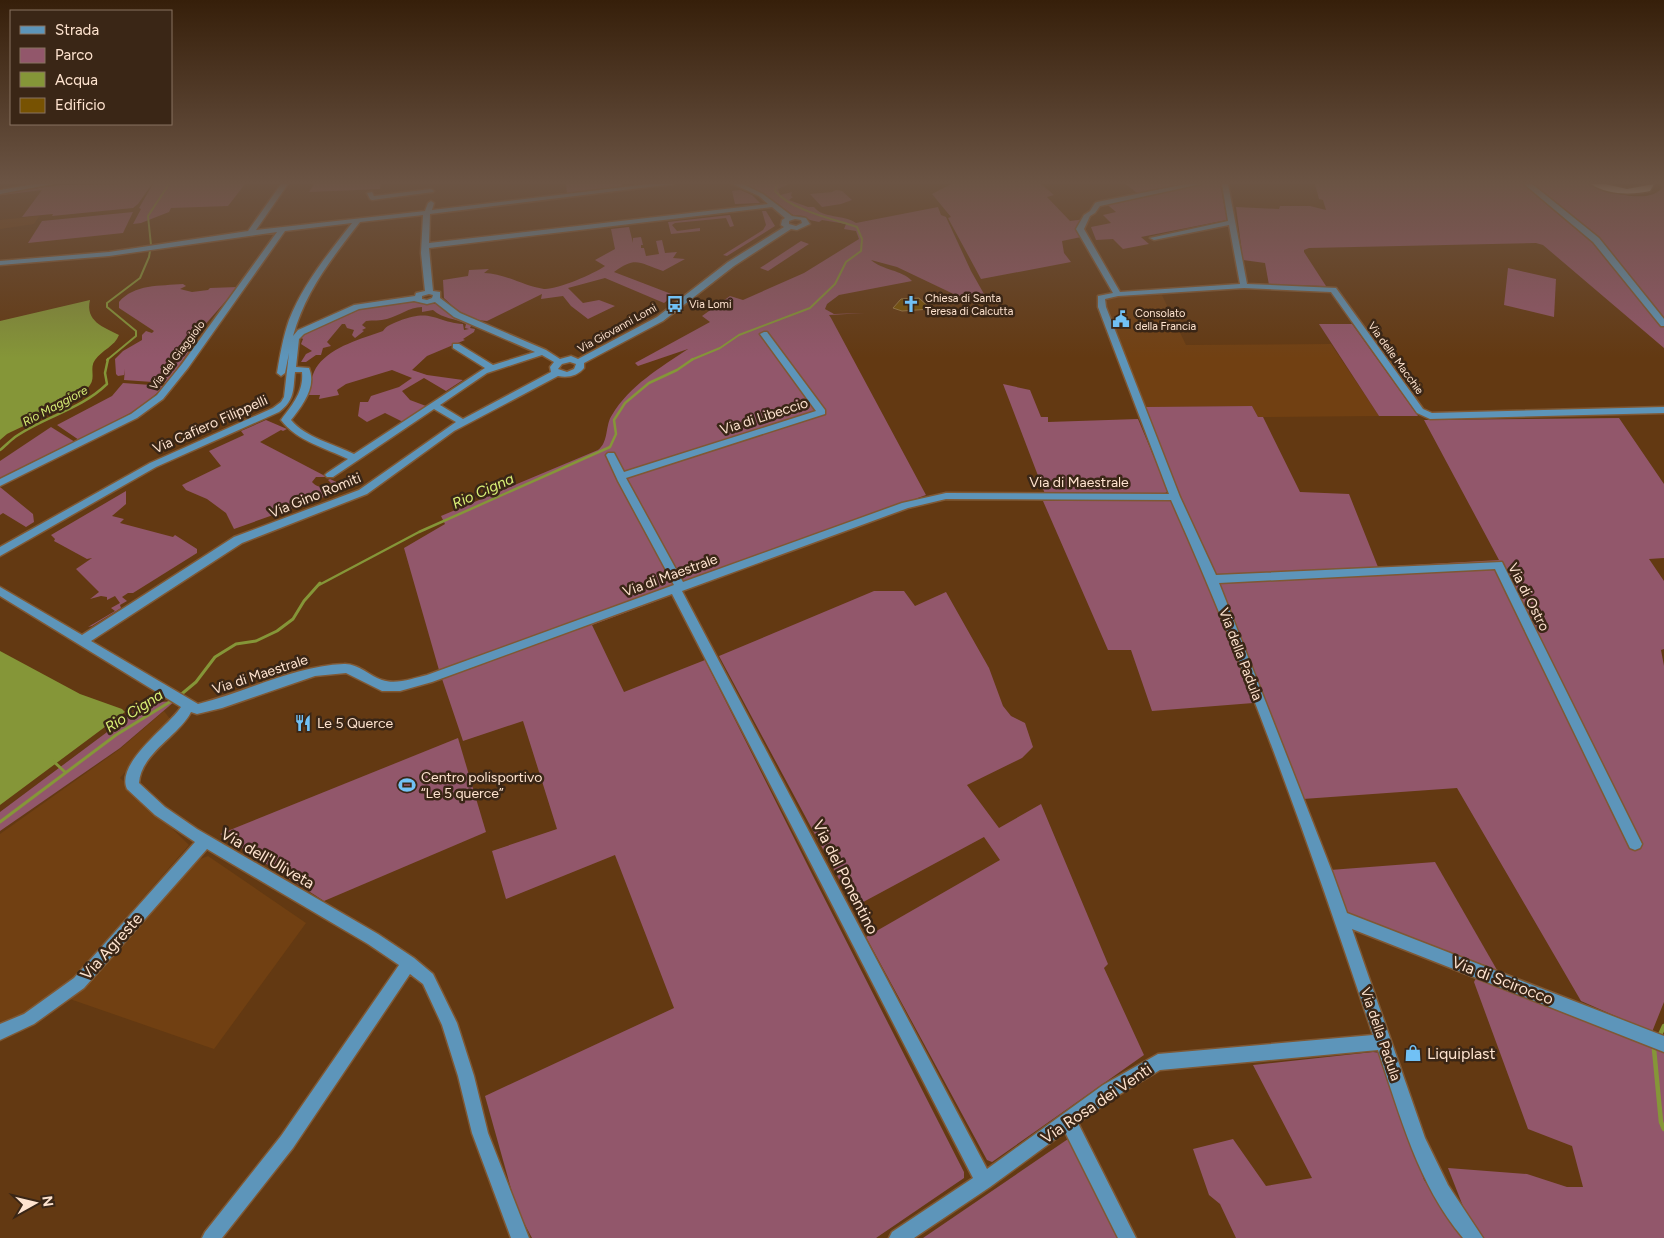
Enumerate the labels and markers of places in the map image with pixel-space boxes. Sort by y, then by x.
place label: Chiesa di Santa Teresa di Calcutta [925,292,1013,318]
bus stop icon: Via Lomi [665,294,685,314]
church icon: Chiesa di Santa Teresa di Calcutta [901,294,921,314]
place label: Via Lomi [689,298,732,311]
place label: Consolato della Francia [1135,307,1196,333]
public building icon: Consolato della Francia [1111,309,1131,329]
restaurant icon: Le 5 Querce [293,713,313,733]
place label: Le 5 Querce [317,715,394,732]
place label: Centro polisportivo “Le 5 querce” [421,769,542,802]
sports icon: Centro polisportivo “Le 5 querce” [397,775,417,795]
shop icon: Liquiplast [1403,1043,1423,1063]
place label: Liquiplast [1427,1044,1496,1063]

